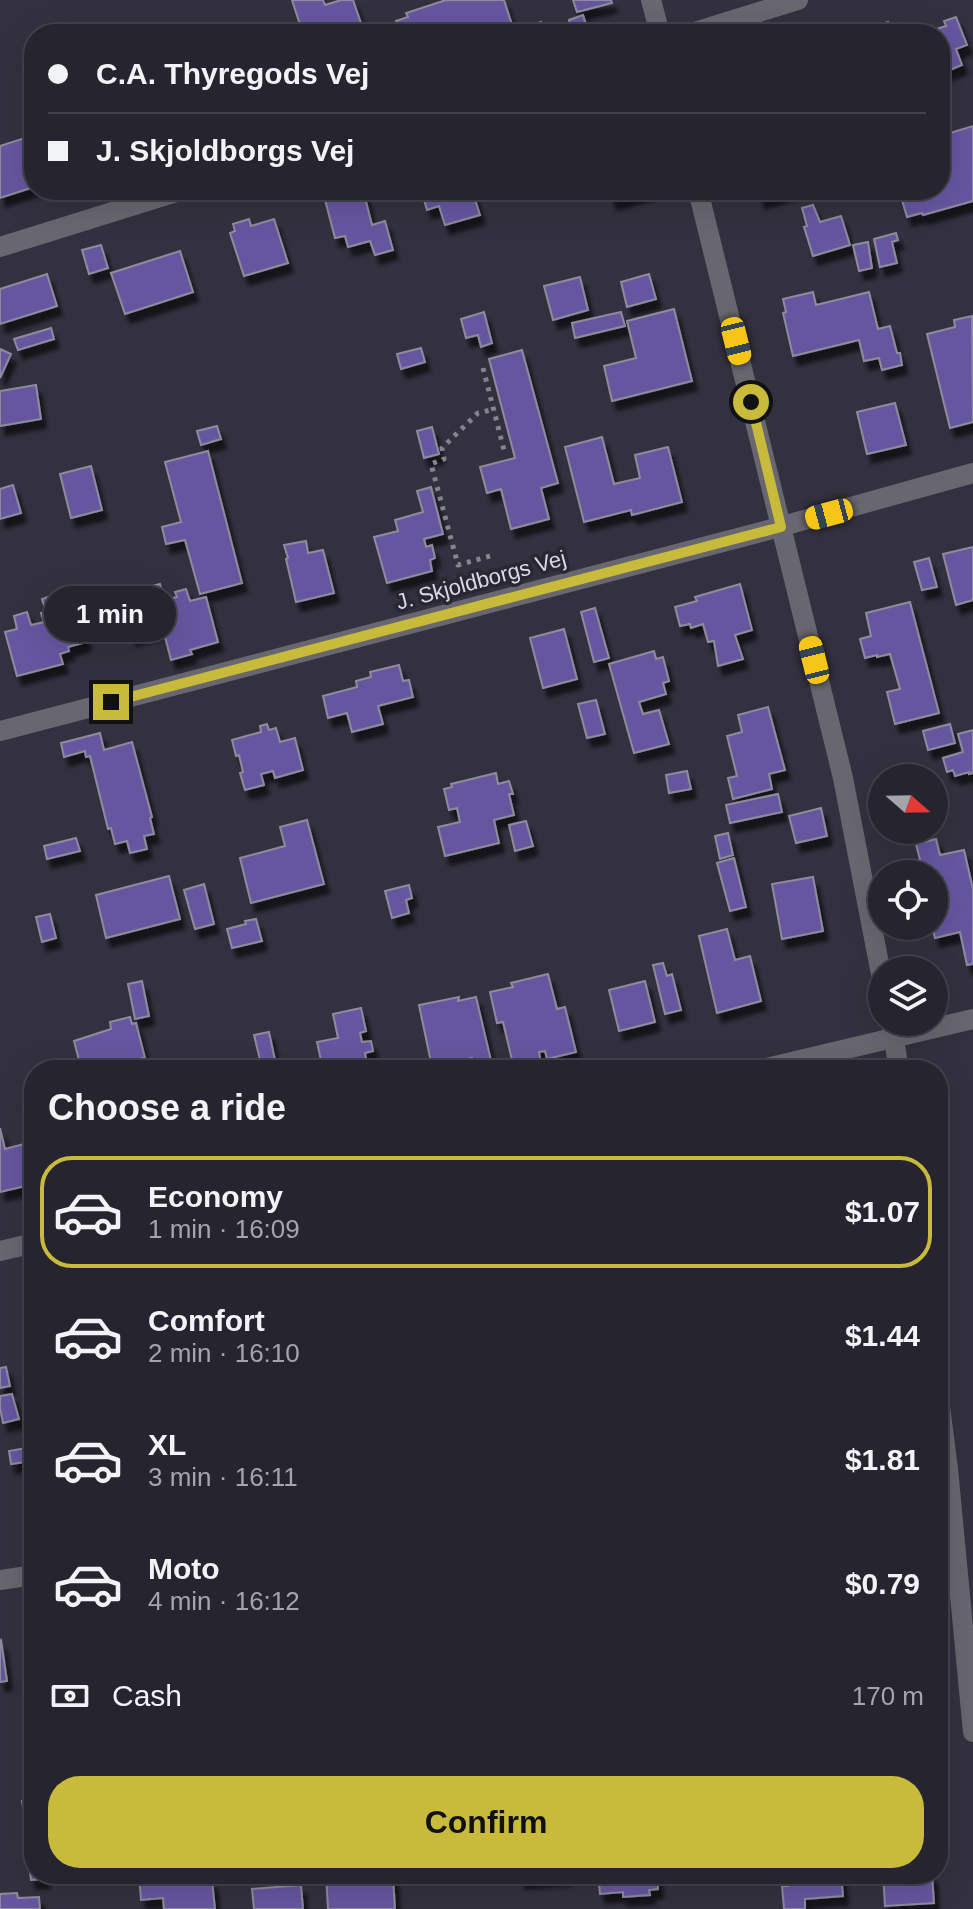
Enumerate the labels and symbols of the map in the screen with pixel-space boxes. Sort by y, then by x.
car [719,315,753,367]
route start [733,384,769,420]
car [803,496,855,532]
street label: J. Skjoldborgs Vej [393,545,569,615]
callout: 1 min [45,586,177,642]
car [797,634,831,686]
route end [93,684,129,720]
north arrow [868,764,948,844]

